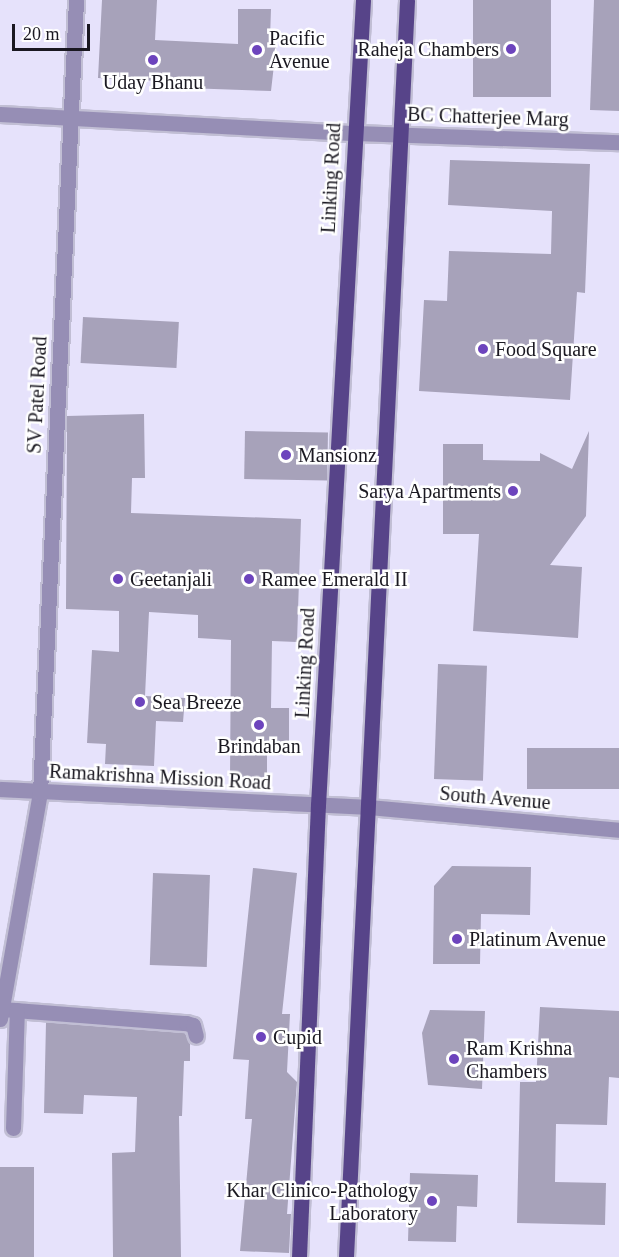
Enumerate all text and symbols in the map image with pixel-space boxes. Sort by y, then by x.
scale bar [15,12,93,50]
text: 20 m [23,24,60,44]
place label: Pacific Avenue [269,27,330,74]
place label: Raheja Chambers [357,37,499,61]
marker: Raheja Chambers [504,42,518,56]
marker: Pacific Avenue [250,43,264,57]
marker: Uday Bhanu [146,53,160,67]
place label: Uday Bhanu [103,70,203,94]
street label: BC Chatterjee Marg [407,102,569,132]
street label: Linking Road [316,122,346,234]
street label: SV Patel Road [22,336,52,454]
place label: Food Square [495,337,597,361]
marker: Food Square [476,342,490,356]
place label: Mansionz [298,443,377,467]
marker: Mansionz [279,448,293,462]
place label: Sarya Apartments [357,479,501,503]
marker: Sarya Apartments [506,484,520,498]
place label: Geetanjali [130,567,212,591]
place label: Ramee Emerald II [261,567,408,591]
marker: Geetanjali [111,572,125,586]
marker: Ramee Emerald II [242,572,256,586]
street label: Linking Road [290,607,320,719]
place label: Sea Breeze [152,690,241,714]
marker: Sea Breeze [133,695,147,709]
marker: Brindaban [252,718,266,732]
place label: Brindaban [217,734,301,758]
street label: Ramakrishna Mission Road [48,759,272,795]
street label: South Avenue [438,781,552,815]
place label: Platinum Avenue [469,927,607,951]
marker: Platinum Avenue [450,932,464,946]
place label: Cupid [273,1025,322,1049]
marker: Cupid [254,1030,268,1044]
place label: Ram Krishna Chambers [466,1036,572,1083]
marker: Ram Krishna Chambers [447,1052,461,1066]
place label: Khar Clinico-Pathology Laboratory [226,1178,418,1225]
marker: Khar Clinico-Pathology Laboratory [423,1192,441,1210]

